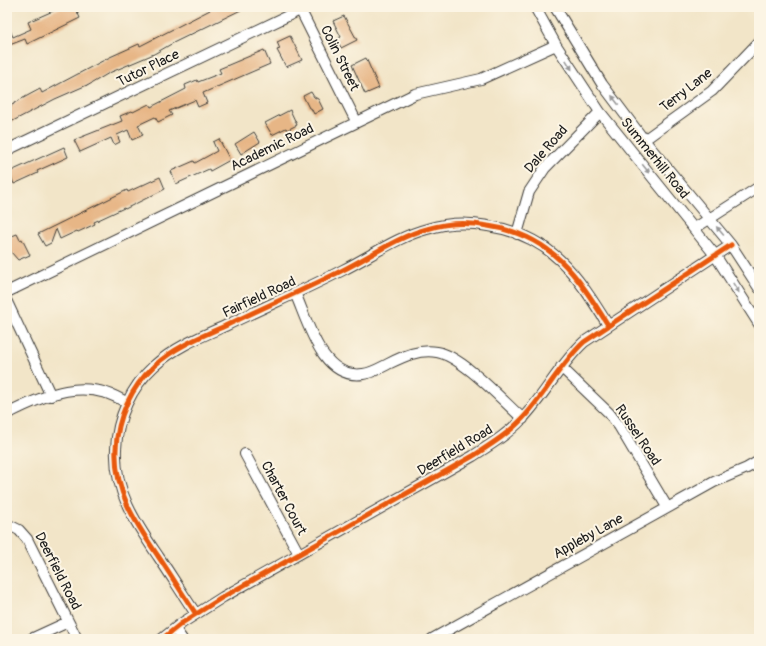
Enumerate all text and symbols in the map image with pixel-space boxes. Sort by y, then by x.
street label: Colin Street [317,22,363,94]
street label: Tutor Place [114,46,182,90]
one-way arrow [565,59,572,71]
street label: Terry Lane [656,64,716,116]
one-way arrow [610,95,619,106]
street label: Summerhill Road [617,114,693,202]
street label: Academic Road [228,119,317,174]
street label: Dale Road [521,122,571,176]
one-way arrow [642,164,651,174]
one-way arrow [716,226,725,237]
street label: Fairfield Road [220,273,298,321]
one-way arrow [732,282,740,293]
street label: Russel Road [611,401,665,469]
street label: Deerfield Road [414,421,496,479]
street label: Charter Court [257,458,311,538]
street label: Appleby Lane [550,510,626,562]
street label: Deerfield Road [31,529,85,613]

